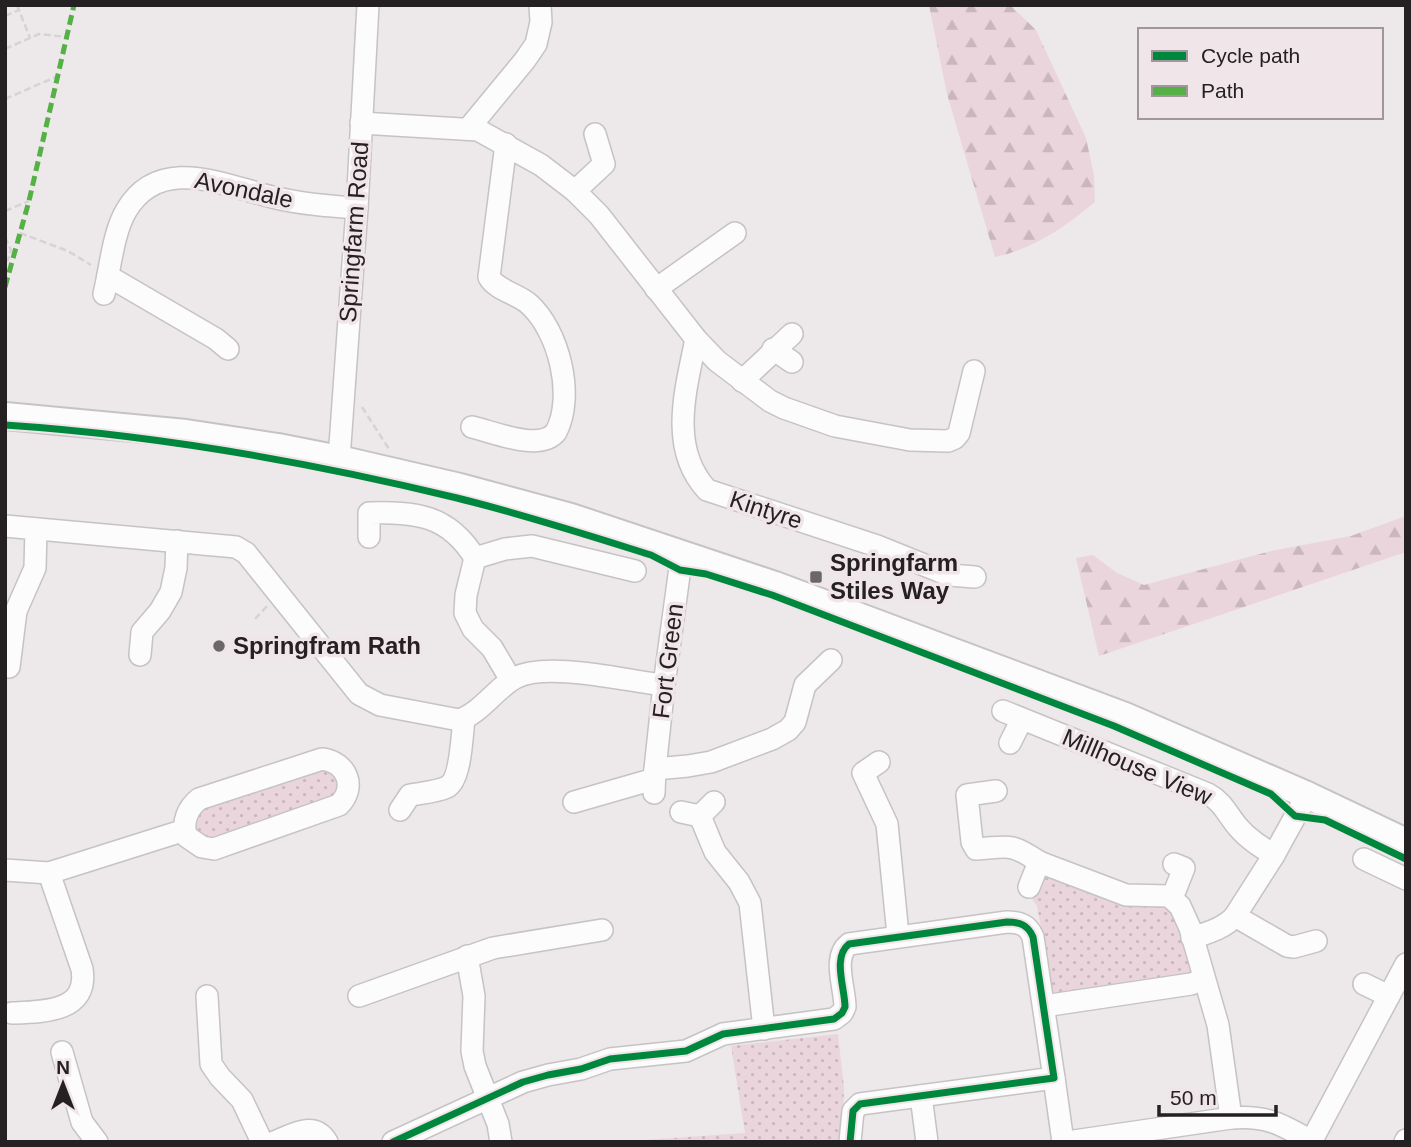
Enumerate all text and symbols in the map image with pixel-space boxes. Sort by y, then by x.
legend [1138,28,1383,119]
text: Cycle path [1201,44,1300,67]
text: Path [1201,79,1244,102]
street label: Springfarm Road [334,141,373,323]
street label: Avondale [193,166,296,213]
street label: Kintyre [726,485,806,534]
place label: Springfarm Stiles Way [830,549,958,604]
marker: Springfarm Stiles Way [808,569,824,585]
street label: Fort Green [647,602,688,720]
place label: Springfram Rath [233,632,421,659]
marker: Springfram Rath [211,638,227,654]
street label: Millhouse View [1058,723,1217,810]
north arrow [28,1049,98,1119]
text: N [56,1057,70,1078]
scale bar [1159,1074,1276,1118]
text: 50 m [1170,1086,1217,1109]

